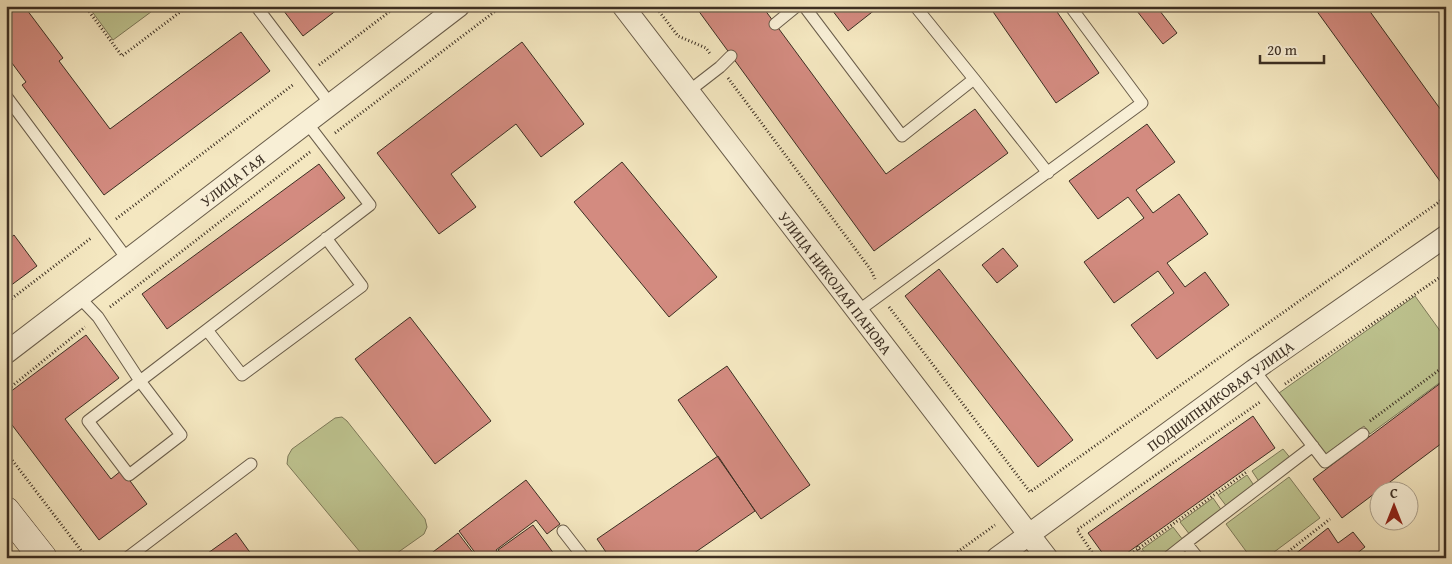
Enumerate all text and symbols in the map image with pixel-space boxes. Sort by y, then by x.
scale bar [1260,32,1323,64]
text: 20 m [1267,39,1298,60]
street label: УЛИЦА ГАЯ [196,148,269,211]
street label: УЛИЦА НИКОЛАЯ ПАНОВА [774,207,897,359]
street label: ПОДШИПНИКОВАЯ УЛИЦА [1142,335,1298,456]
north arrow [1370,482,1420,532]
text: С [1390,483,1398,503]

